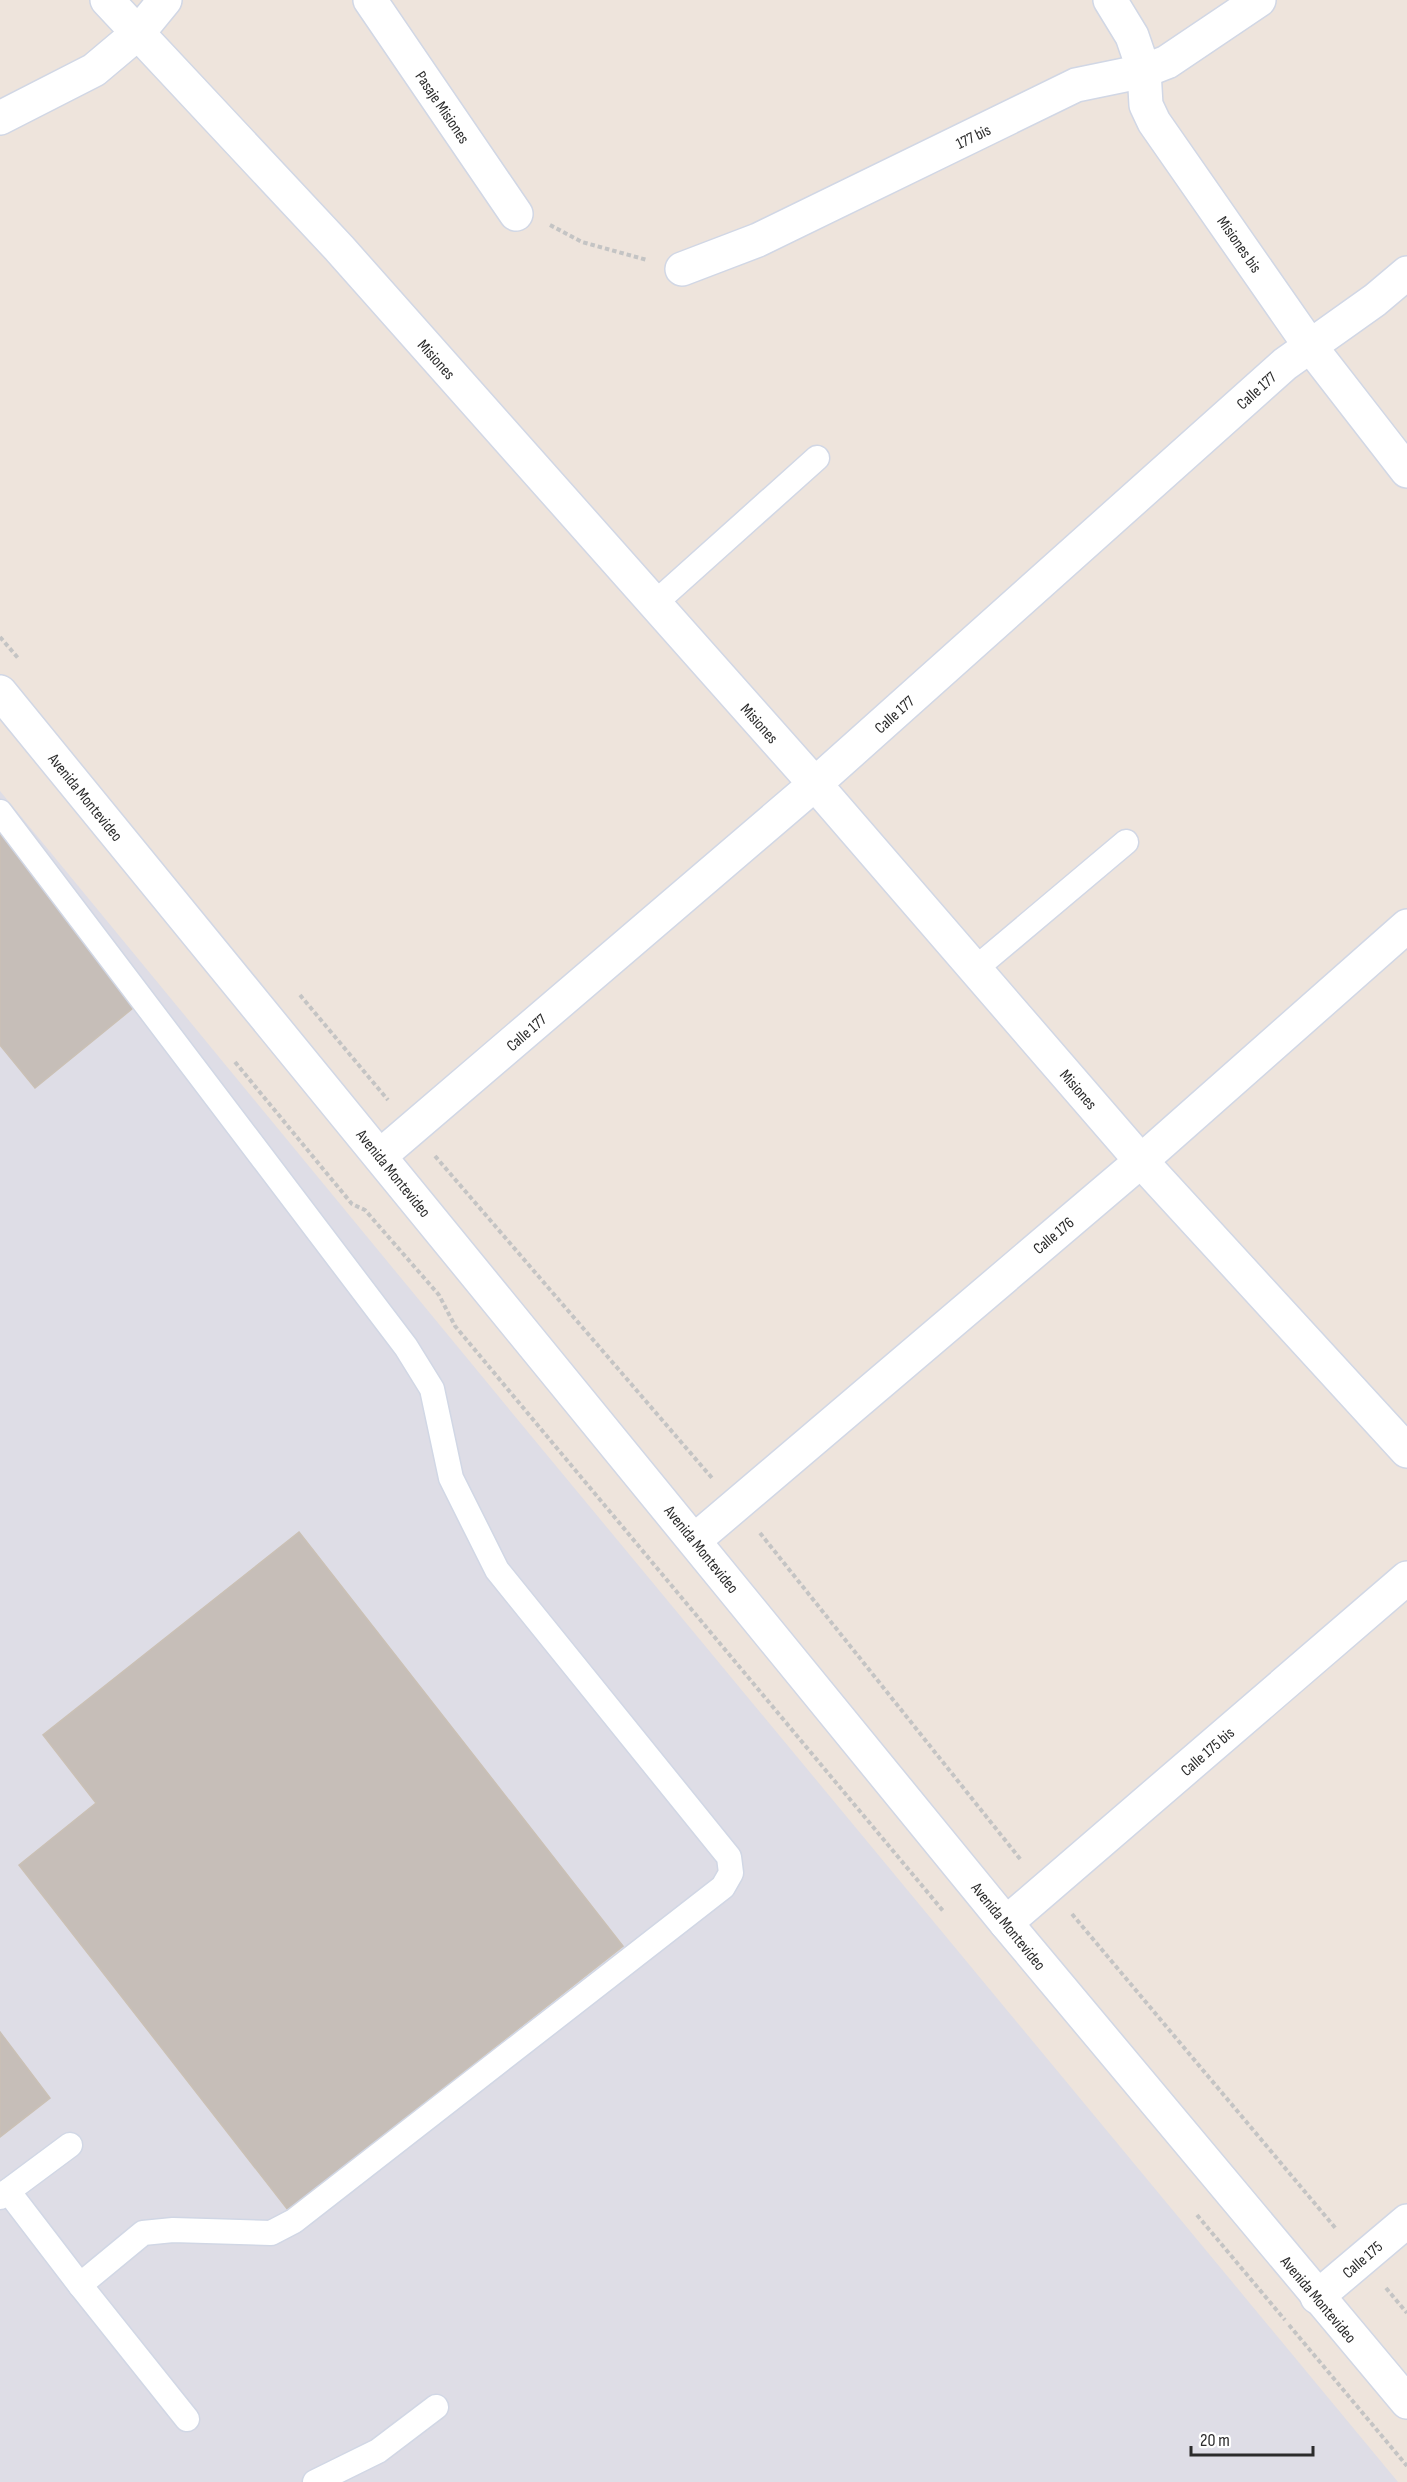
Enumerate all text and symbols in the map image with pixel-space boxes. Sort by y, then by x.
street label: Pasaje Misiones [411,68,473,148]
street label: 177 bis [953,121,994,154]
street label: Misiones bis [1212,213,1265,277]
street label: Misiones [413,336,459,384]
street label: Calle 177 [1233,368,1281,414]
street label: Calle 177 [871,692,919,738]
street label: Misiones [736,700,782,748]
street label: Avenida Montevideo [43,749,126,846]
street label: Calle 177 [503,1010,551,1056]
street label: Misiones [1055,1066,1101,1114]
street label: Avenida Montevideo [351,1125,434,1222]
street label: Calle 176 [1030,1214,1078,1259]
street label: Avenida Montevideo [659,1501,742,1598]
street label: Calle 175 bis [1177,1724,1239,1781]
street label: Avenida Montevideo [966,1878,1049,1975]
street label: Calle 175 [1339,2238,1387,2283]
street label: Avenida Montevideo [1275,2252,1360,2347]
scale bar [1191,2419,1312,2457]
text: 20 m [1200,2430,1230,2451]

